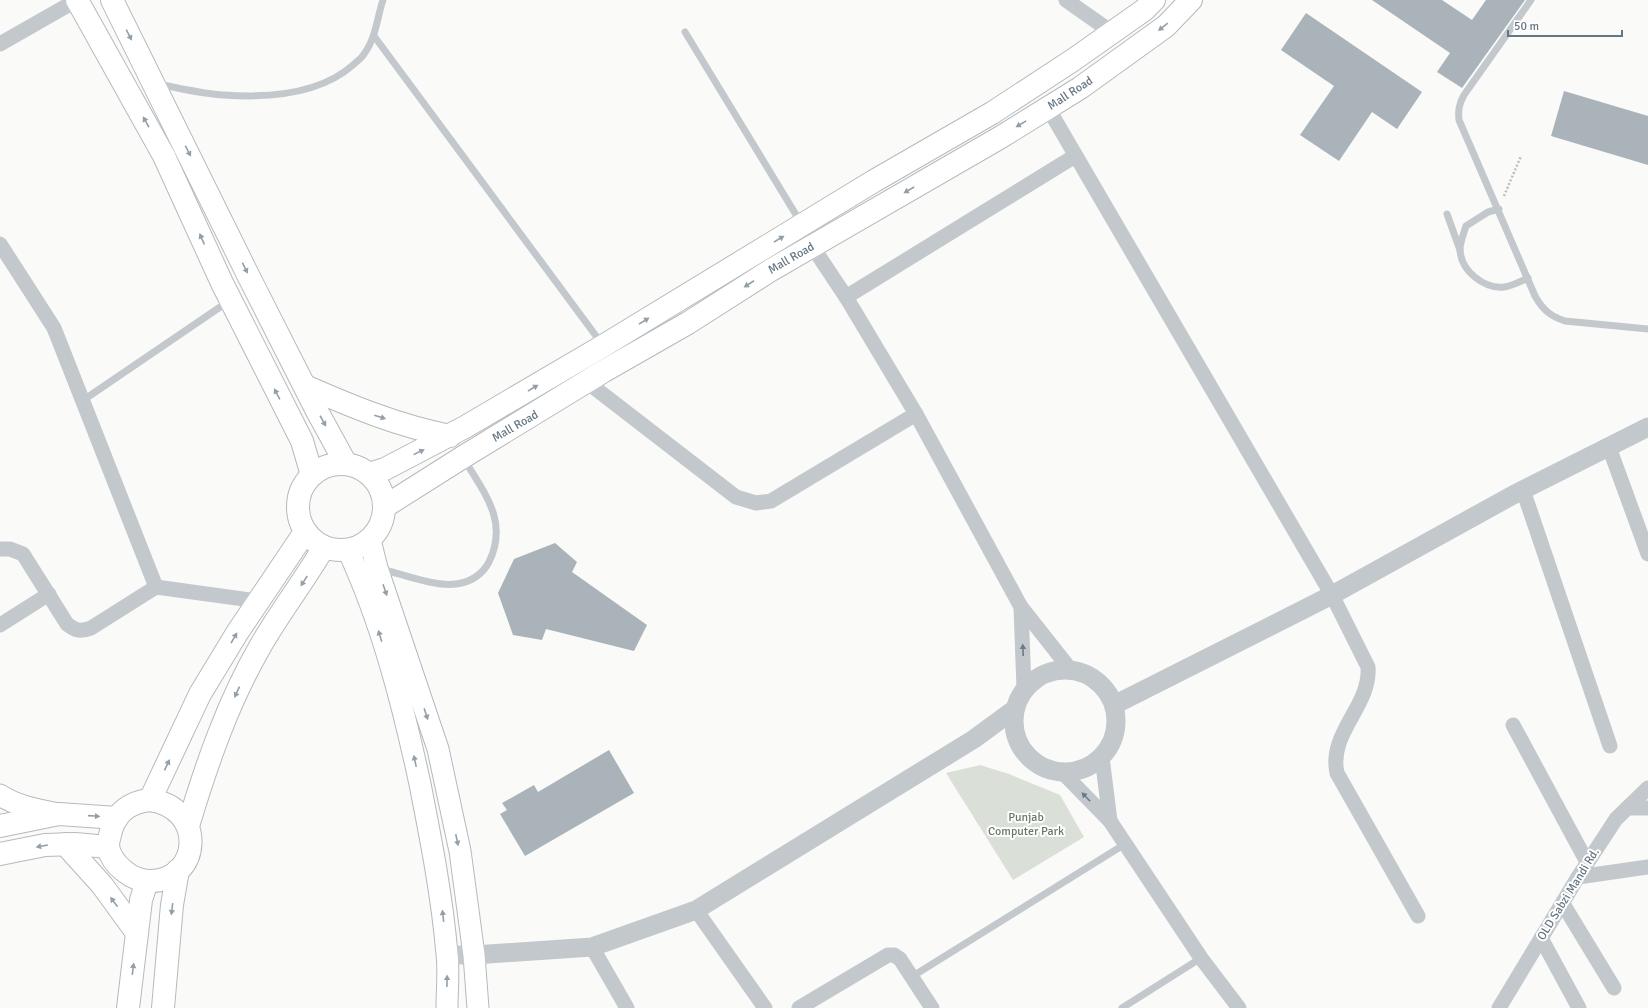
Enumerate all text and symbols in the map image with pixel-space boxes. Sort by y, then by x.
scale bar [1508,12,1622,38]
text: 50 m [1514,19,1539,34]
one-way arrow [1158,23,1169,32]
one-way arrow [126,29,132,41]
street label: Mall Road [1045,73,1096,114]
one-way arrow [142,116,149,128]
one-way arrow [1015,121,1027,128]
one-way arrow [185,145,191,157]
one-way arrow [903,186,915,193]
one-way arrow [199,234,205,245]
one-way arrow [773,236,785,243]
street label: Mall Road [765,239,817,278]
one-way arrow [242,262,248,274]
one-way arrow [744,280,754,288]
one-way arrow [638,317,650,324]
one-way arrow [527,384,538,391]
one-way arrow [274,388,281,400]
street label: Mall Road [489,407,541,446]
one-way arrow [374,414,386,420]
one-way arrow [319,415,326,427]
one-way arrow [414,449,425,455]
one-way arrow [300,576,308,586]
one-way arrow [382,585,388,597]
one-way arrow [377,630,383,642]
one-way arrow [231,632,238,644]
one-way arrow [1019,644,1026,656]
one-way arrow [234,686,240,697]
one-way arrow [424,708,430,720]
one-way arrow [411,755,417,767]
one-way arrow [164,759,170,770]
one-way arrow [1081,792,1091,802]
park label: Punjab Computer Park [988,810,1064,839]
one-way arrow [88,813,100,820]
one-way arrow [455,834,461,846]
one-way arrow [35,843,48,849]
street label: OLD Sabzi Mandi Rd. [1534,845,1603,943]
one-way arrow [110,896,118,907]
one-way arrow [169,903,175,915]
one-way arrow [439,910,446,922]
one-way arrow [130,963,136,975]
one-way arrow [444,974,450,987]

